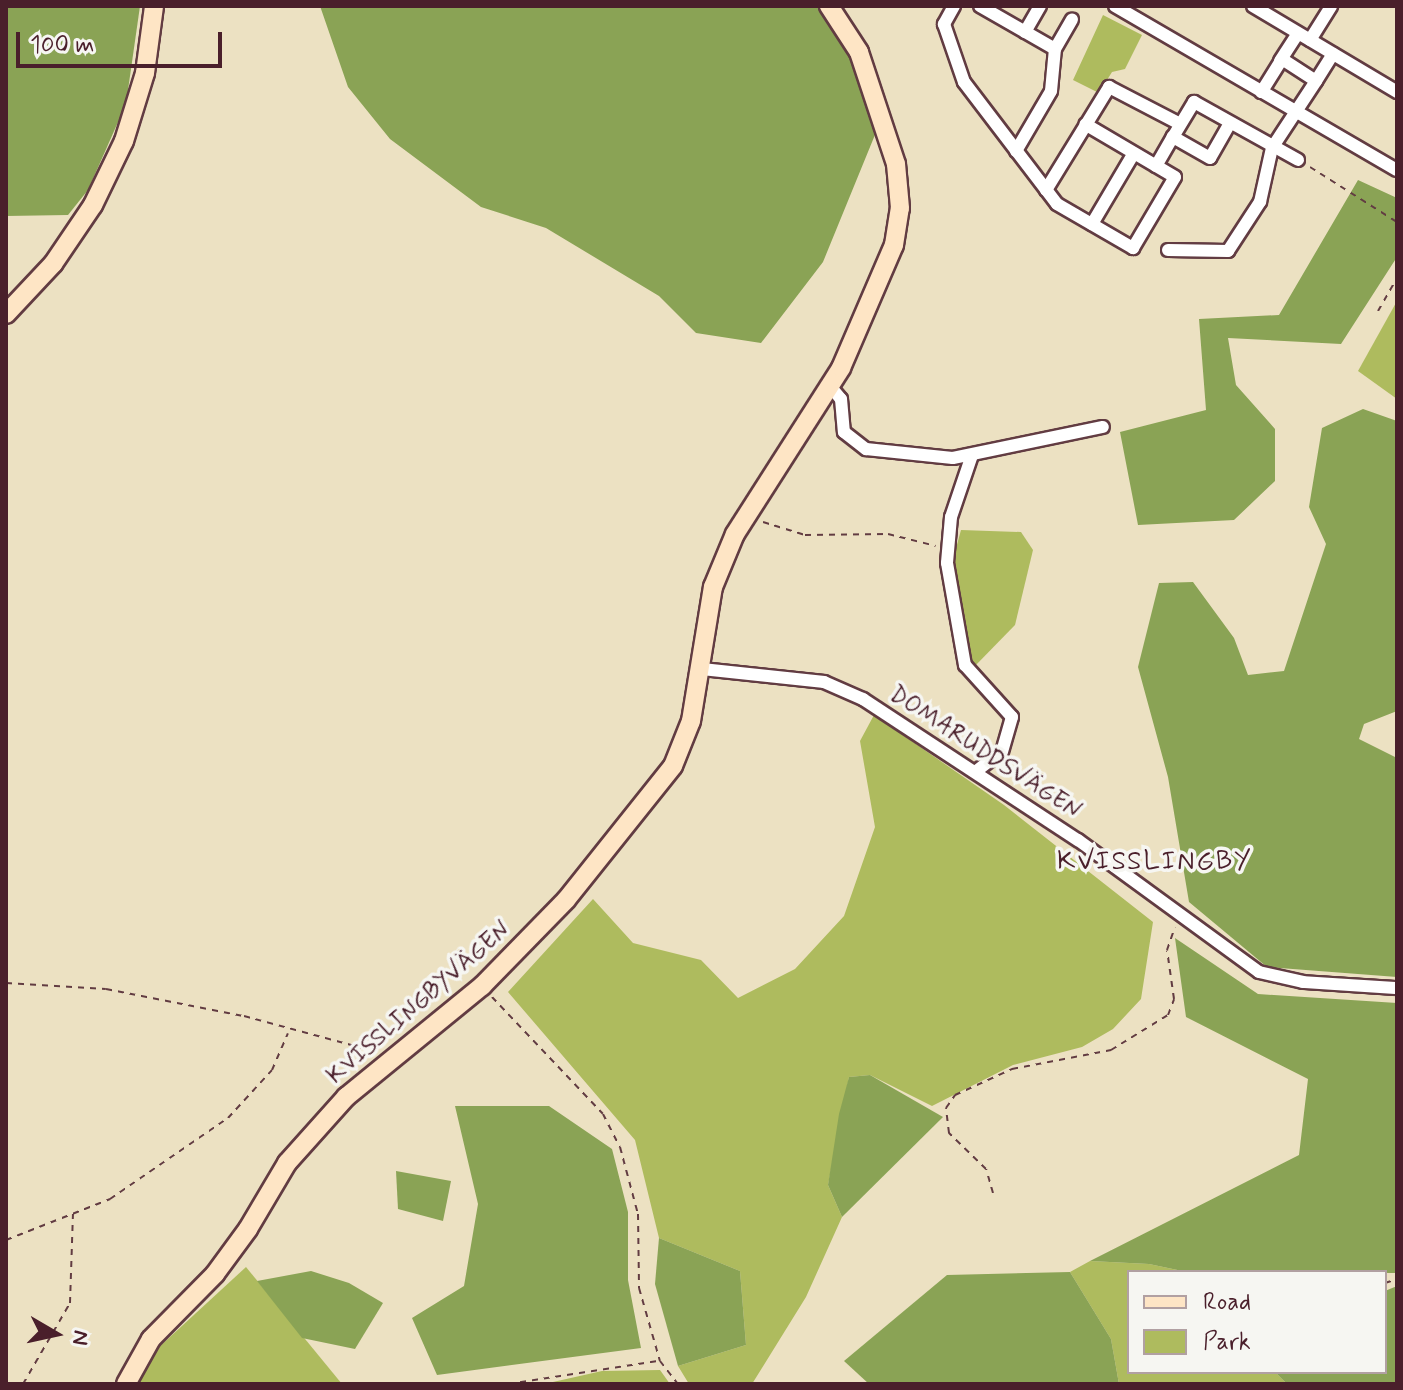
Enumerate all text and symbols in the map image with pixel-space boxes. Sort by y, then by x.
scale bar [20,16,226,66]
text: 100 m [30,30,94,61]
street label: DOMARUDDSVÄGEN [884,680,1086,826]
district label: KVISSLINGBY [1059,847,1251,879]
street label: KVISSLINGBYVÄGEN [321,915,517,1091]
legend [1127,1270,1387,1374]
text: Road [1203,1287,1251,1318]
north arrow [16,1294,96,1374]
text: Park [1203,1327,1251,1358]
text: N [65,1328,95,1347]

